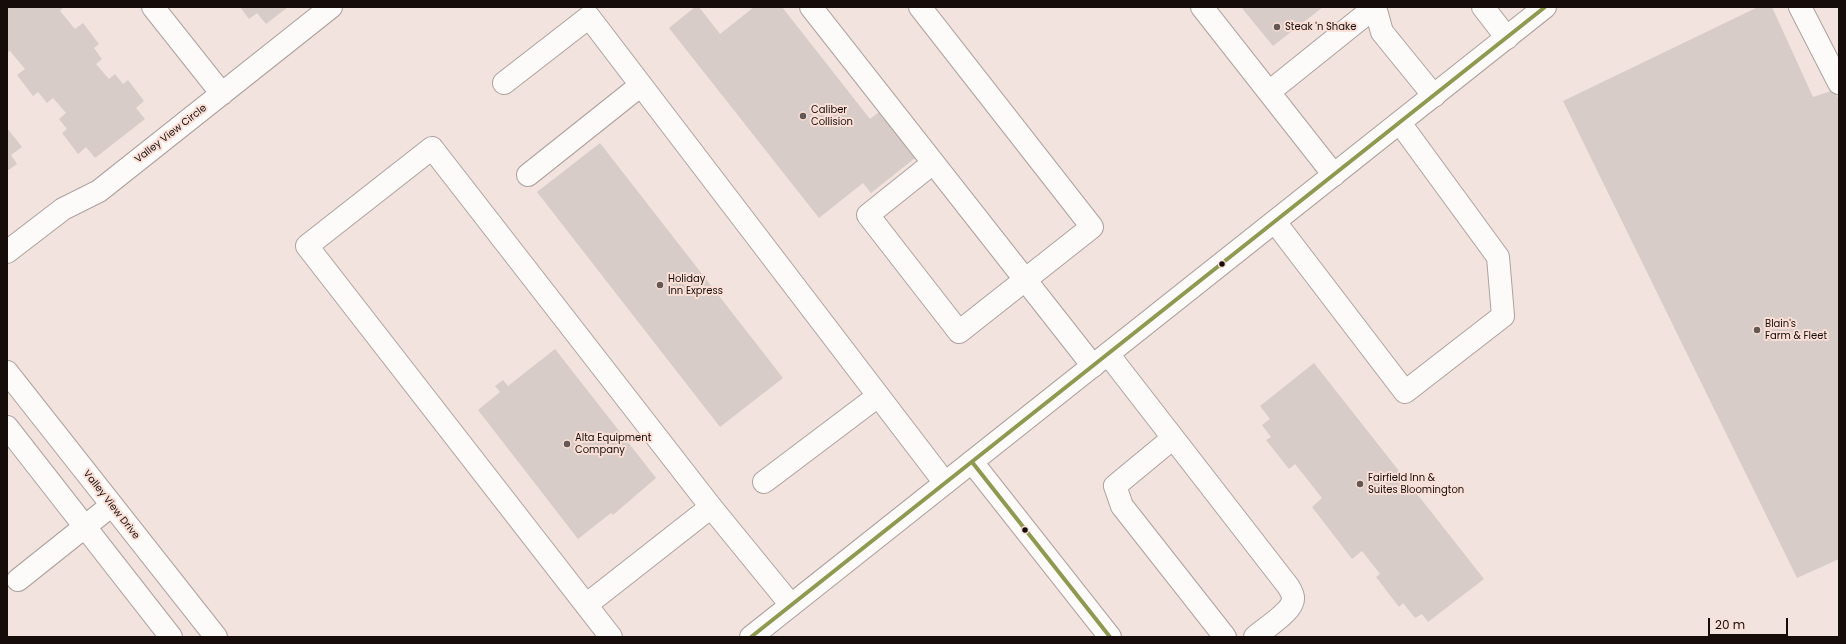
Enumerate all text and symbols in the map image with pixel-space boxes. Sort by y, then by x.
place label: Steak 'n Shake [1285,21,1356,33]
marker: Steak 'n Shake [1272,22,1282,32]
street label: Valley View Circle [133,102,209,166]
place label: Caliber Collision [811,104,853,128]
marker: Caliber Collision [798,111,808,121]
unlabelled marker [1217,259,1227,269]
place label: Holiday Inn Express [668,273,723,296]
marker: Holiday Inn Express [655,280,665,290]
place label: Blain's Farm & Fleet [1765,318,1827,342]
marker: Blain's Farm & Fleet [1752,325,1762,335]
place label: Alta Equipment Company [575,432,651,456]
marker: Alta Equipment Company [562,439,572,449]
street label: Valley View Drive [80,468,142,542]
place label: Fairfield Inn & Suites Bloomington [1368,472,1464,496]
marker: Fairfield Inn & Suites Bloomington [1355,479,1365,489]
unlabelled marker [1020,525,1030,535]
scale bar [1710,610,1790,636]
text: 20 m [1715,616,1745,633]

